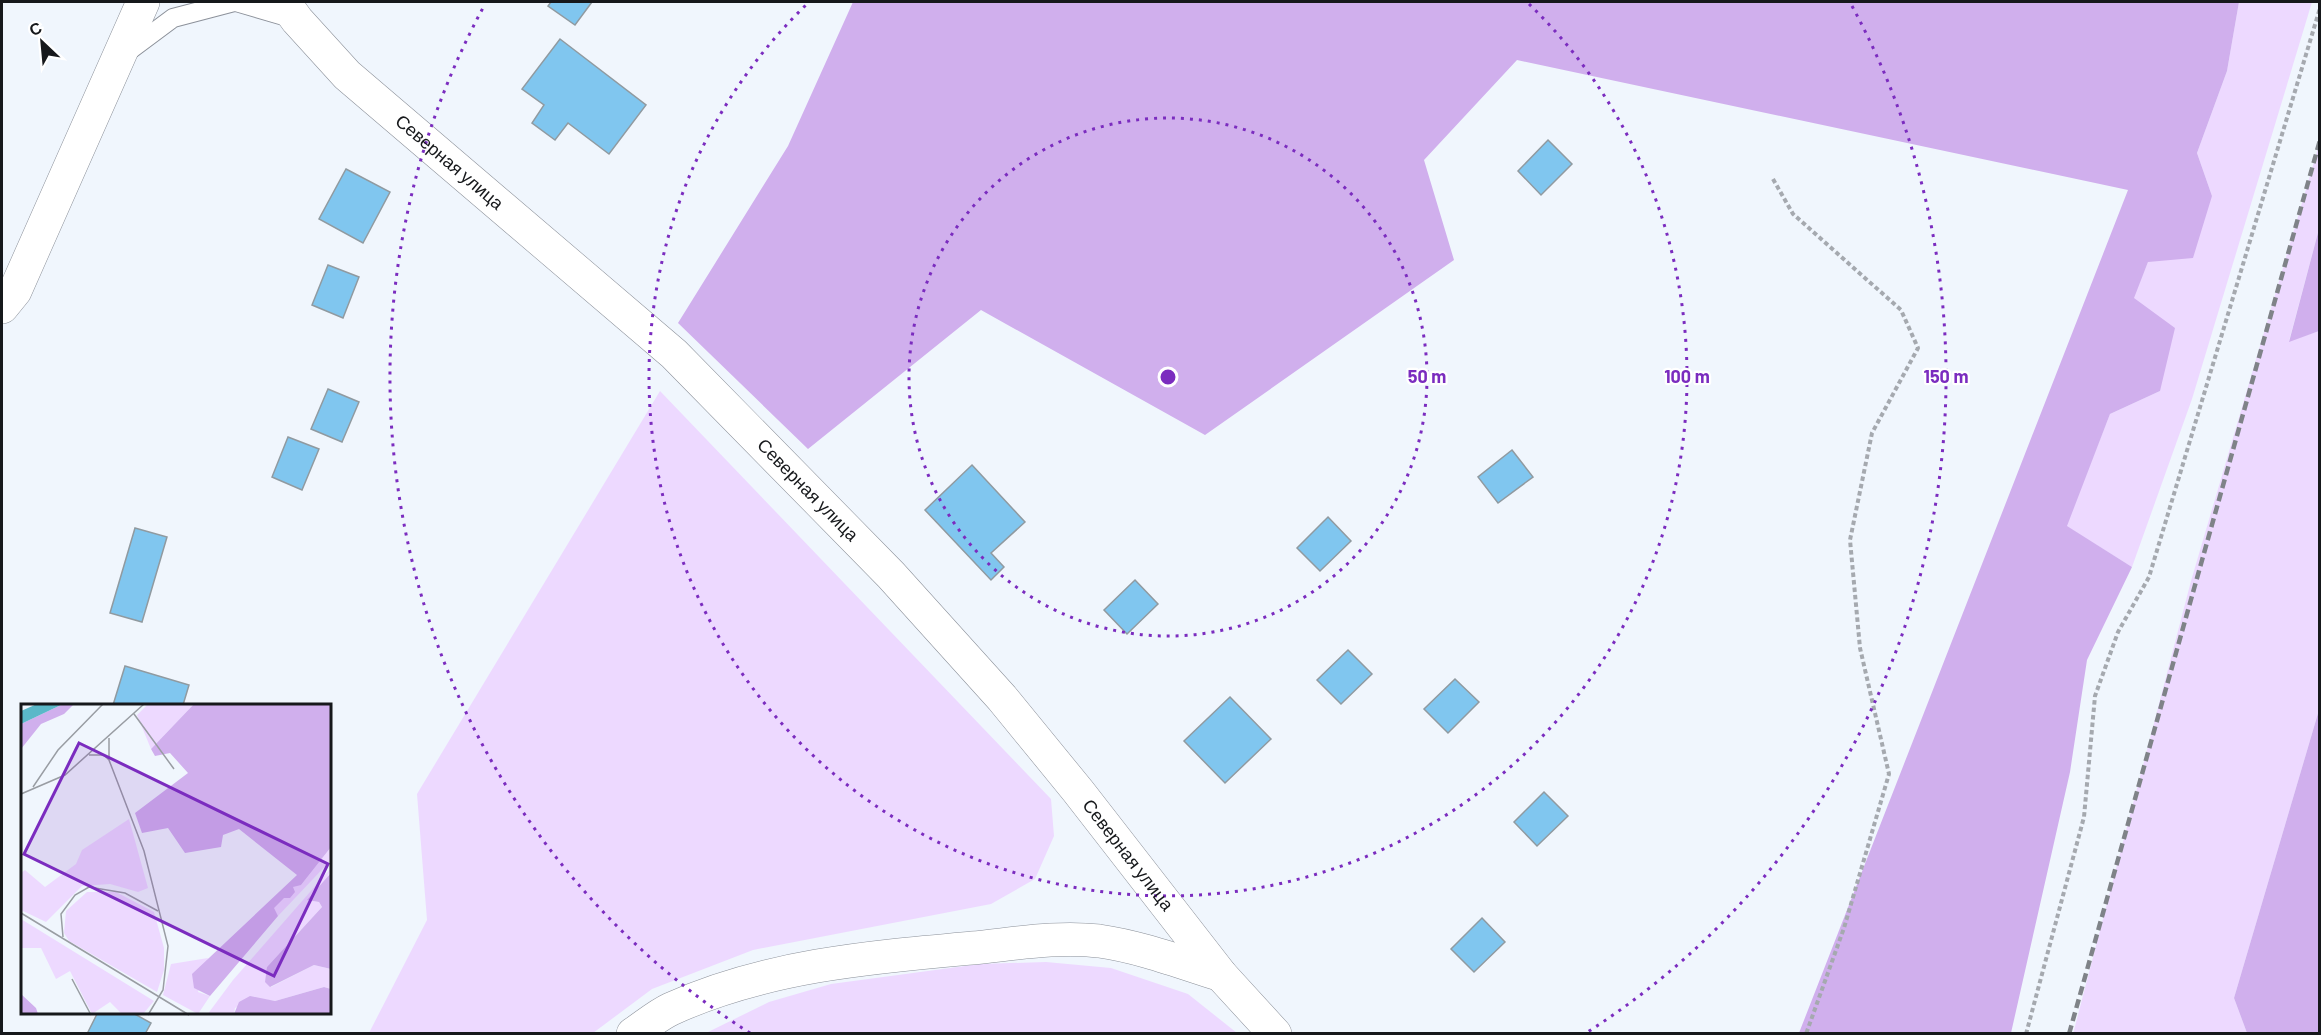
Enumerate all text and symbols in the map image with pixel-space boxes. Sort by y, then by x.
north arrow [12,12,72,72]
text: С [26,17,45,39]
street label: Северная улица [391,109,509,214]
text: 50 m [1408,365,1446,387]
text: 100 m [1664,365,1710,387]
text: 150 m [1924,365,1968,387]
centre of rings [1158,367,1178,387]
street label: Северная улица [753,433,864,546]
inset map [21,704,332,1014]
street label: Северная улица [1078,794,1179,915]

